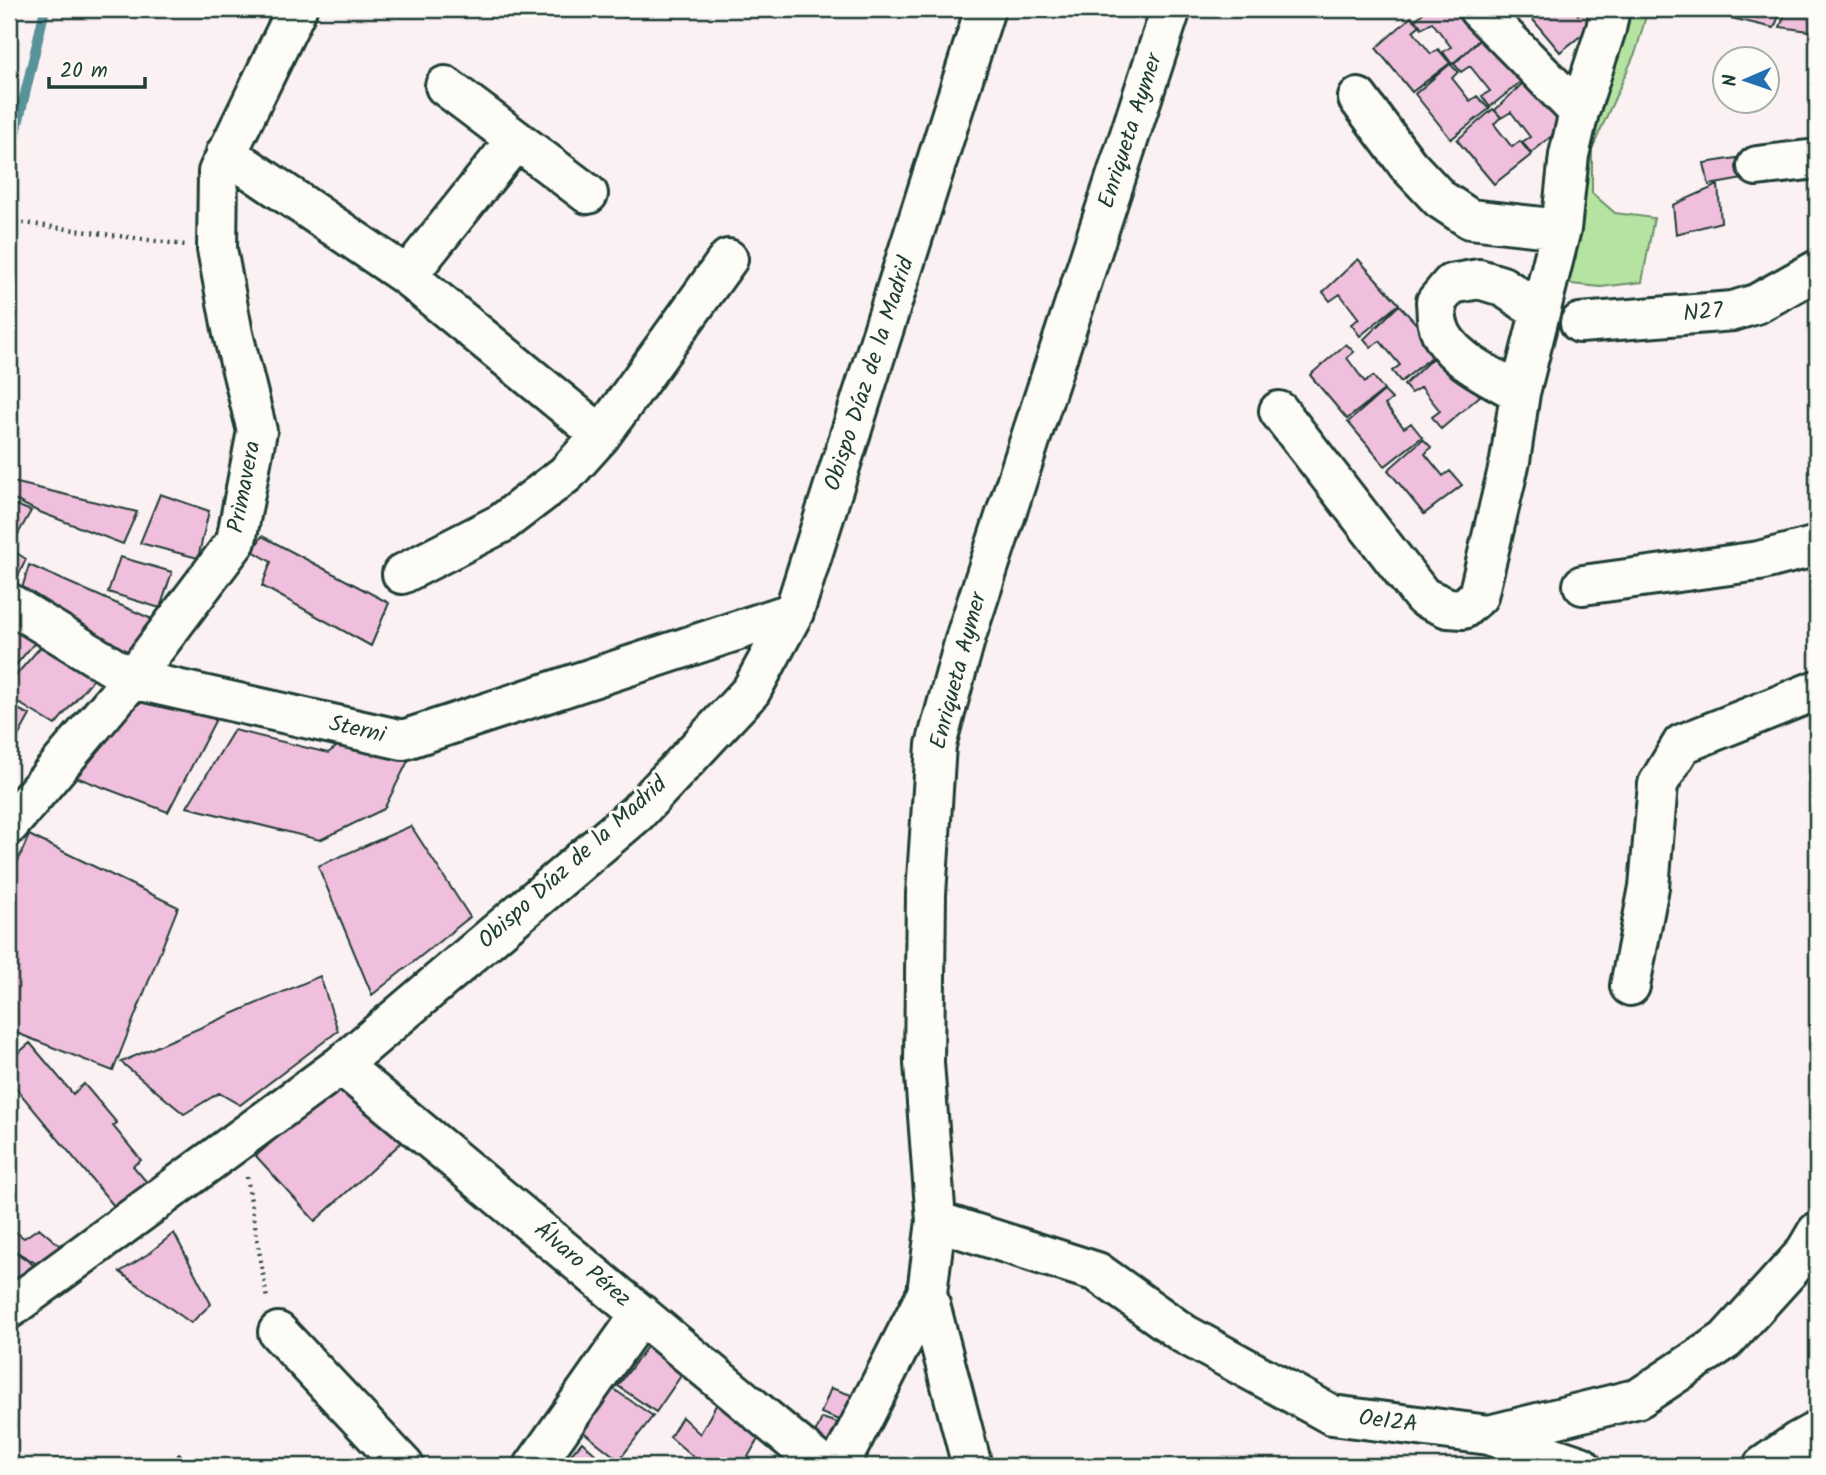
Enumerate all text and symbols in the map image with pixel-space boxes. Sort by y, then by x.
scale bar [49,46,145,90]
north arrow [1710,46,1780,116]
street label: Enriqueta Aymer [1089,48,1173,213]
text: 20 m [60,55,108,88]
text: N [1716,74,1746,87]
street label: Obispo Díaz de la Madrid [815,252,925,496]
street label: N27 [1682,293,1726,333]
street label: Primavera [218,438,272,536]
street label: Enriqueta Aymer [921,587,998,753]
street label: Sterni [325,706,390,754]
street label: Obispo Díaz de la Madrid [470,768,676,958]
street label: Álvaro Pérez [525,1213,639,1317]
street label: Oe12A [1357,1401,1419,1443]

